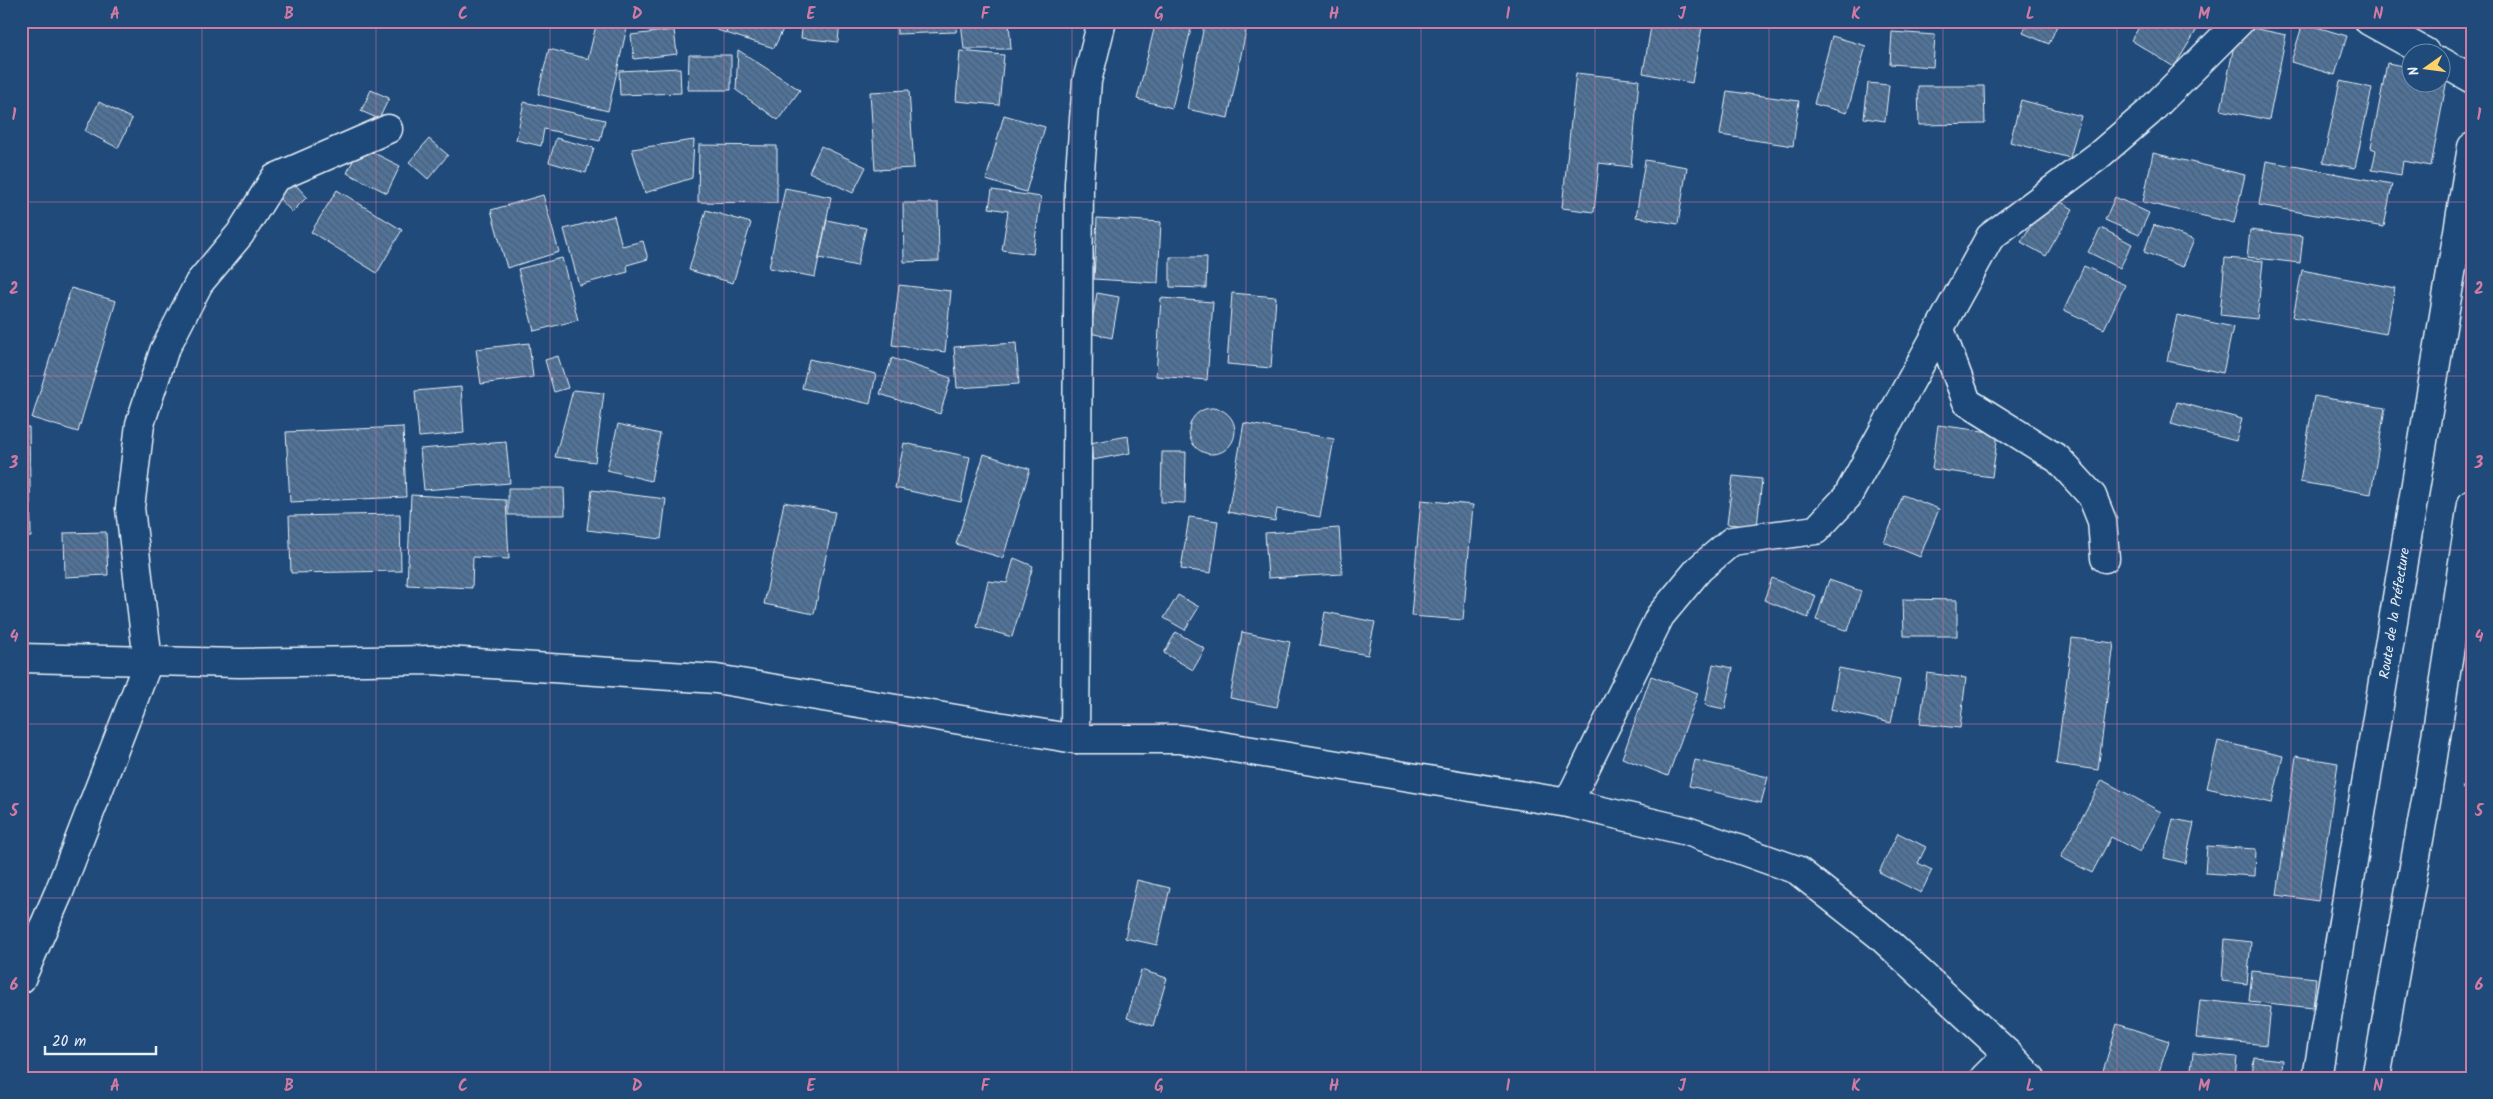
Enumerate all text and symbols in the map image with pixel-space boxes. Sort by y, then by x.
text: A [110,2,120,27]
text: B [284,2,294,27]
text: C [458,2,468,27]
text: D [632,2,643,27]
text: E [807,2,817,27]
text: F [981,2,991,27]
text: G [1154,2,1164,27]
text: H [1329,2,1339,27]
text: I [1506,2,1511,27]
text: J [1678,2,1687,27]
text: K [1851,2,1861,27]
text: L [2026,2,2034,27]
text: M [2198,2,2211,27]
text: N [2373,2,2383,27]
north arrow [2400,42,2450,92]
text: N [2403,64,2426,78]
text: 1 [12,103,17,128]
text: 1 [2477,103,2482,128]
text: 2 [9,277,19,302]
text: 2 [2474,277,2484,302]
text: 3 [9,451,19,476]
text: 3 [2474,451,2484,476]
street label: Route de la Préfecture [2374,545,2416,680]
text: 4 [10,625,19,650]
text: 4 [2475,625,2484,650]
text: 5 [9,799,20,824]
text: 5 [2474,799,2485,824]
text: 6 [10,973,19,998]
text: 6 [2475,973,2484,998]
scale bar [45,1024,156,1056]
text: 20 m [52,1030,86,1054]
text: A [110,1074,120,1099]
text: B [284,1074,294,1099]
text: C [458,1074,468,1099]
text: D [632,1074,643,1099]
text: E [807,1074,817,1099]
text: F [981,1074,991,1099]
text: G [1154,1074,1164,1099]
text: H [1329,1074,1339,1099]
text: I [1506,1074,1511,1099]
text: J [1678,1074,1687,1099]
text: K [1851,1074,1861,1099]
text: L [2026,1074,2034,1099]
text: M [2198,1074,2211,1099]
text: N [2373,1074,2383,1099]

